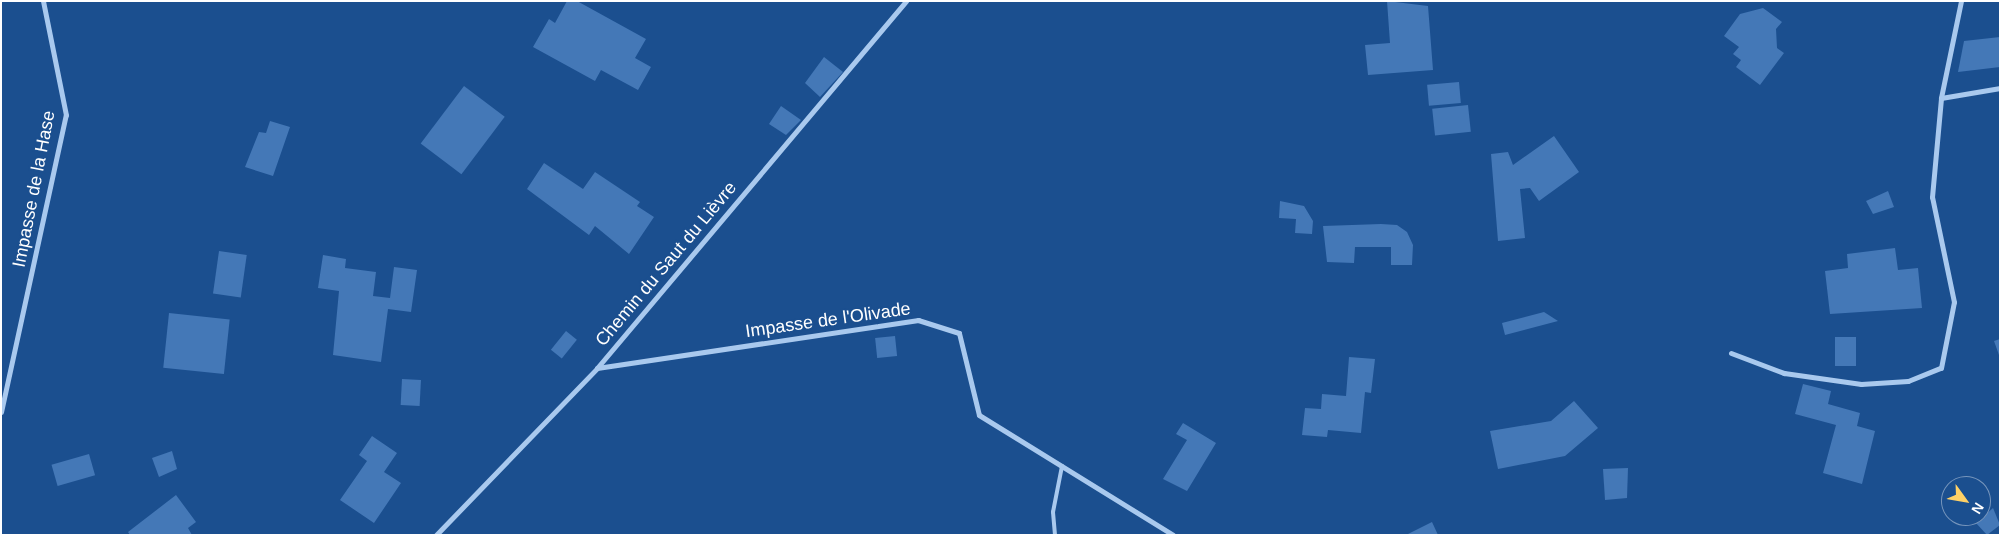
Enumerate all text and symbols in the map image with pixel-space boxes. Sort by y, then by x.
street label: Impasse de la Hase [8,109,60,269]
street label: Chemin du Saut du Lièvre [591,177,741,351]
street label: Impasse de l'Olivade [744,298,912,342]
north arrow [1941,476,1991,526]
text: N [1968,500,1987,517]

